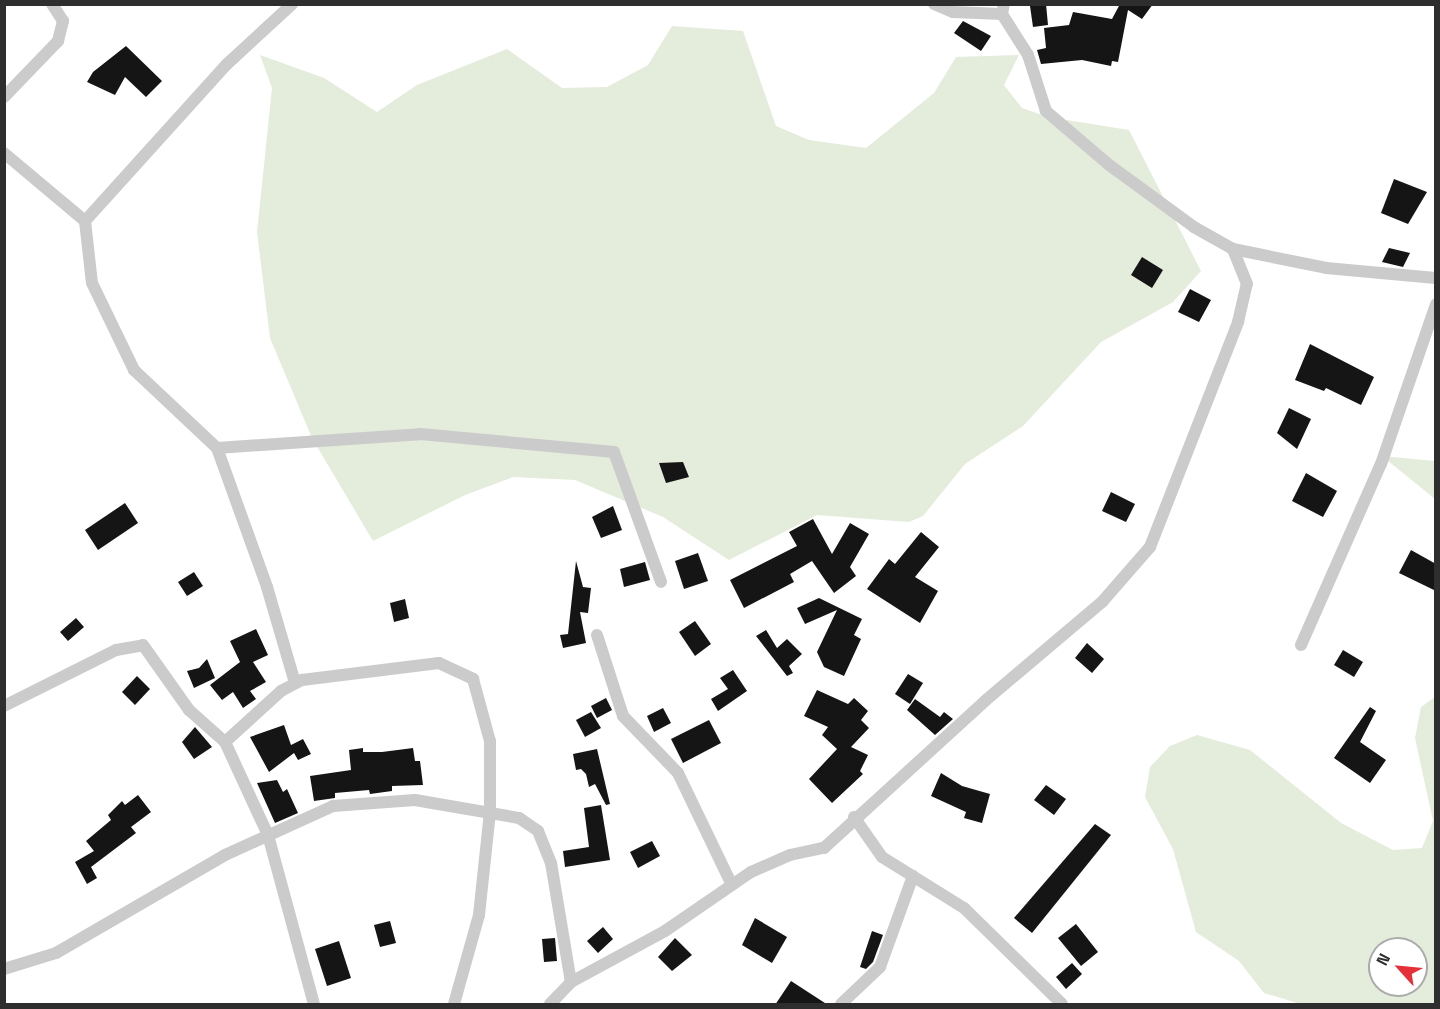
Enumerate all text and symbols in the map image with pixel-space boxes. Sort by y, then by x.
north arrow [1368,937,1428,997]
text: N [1372,950,1395,969]

